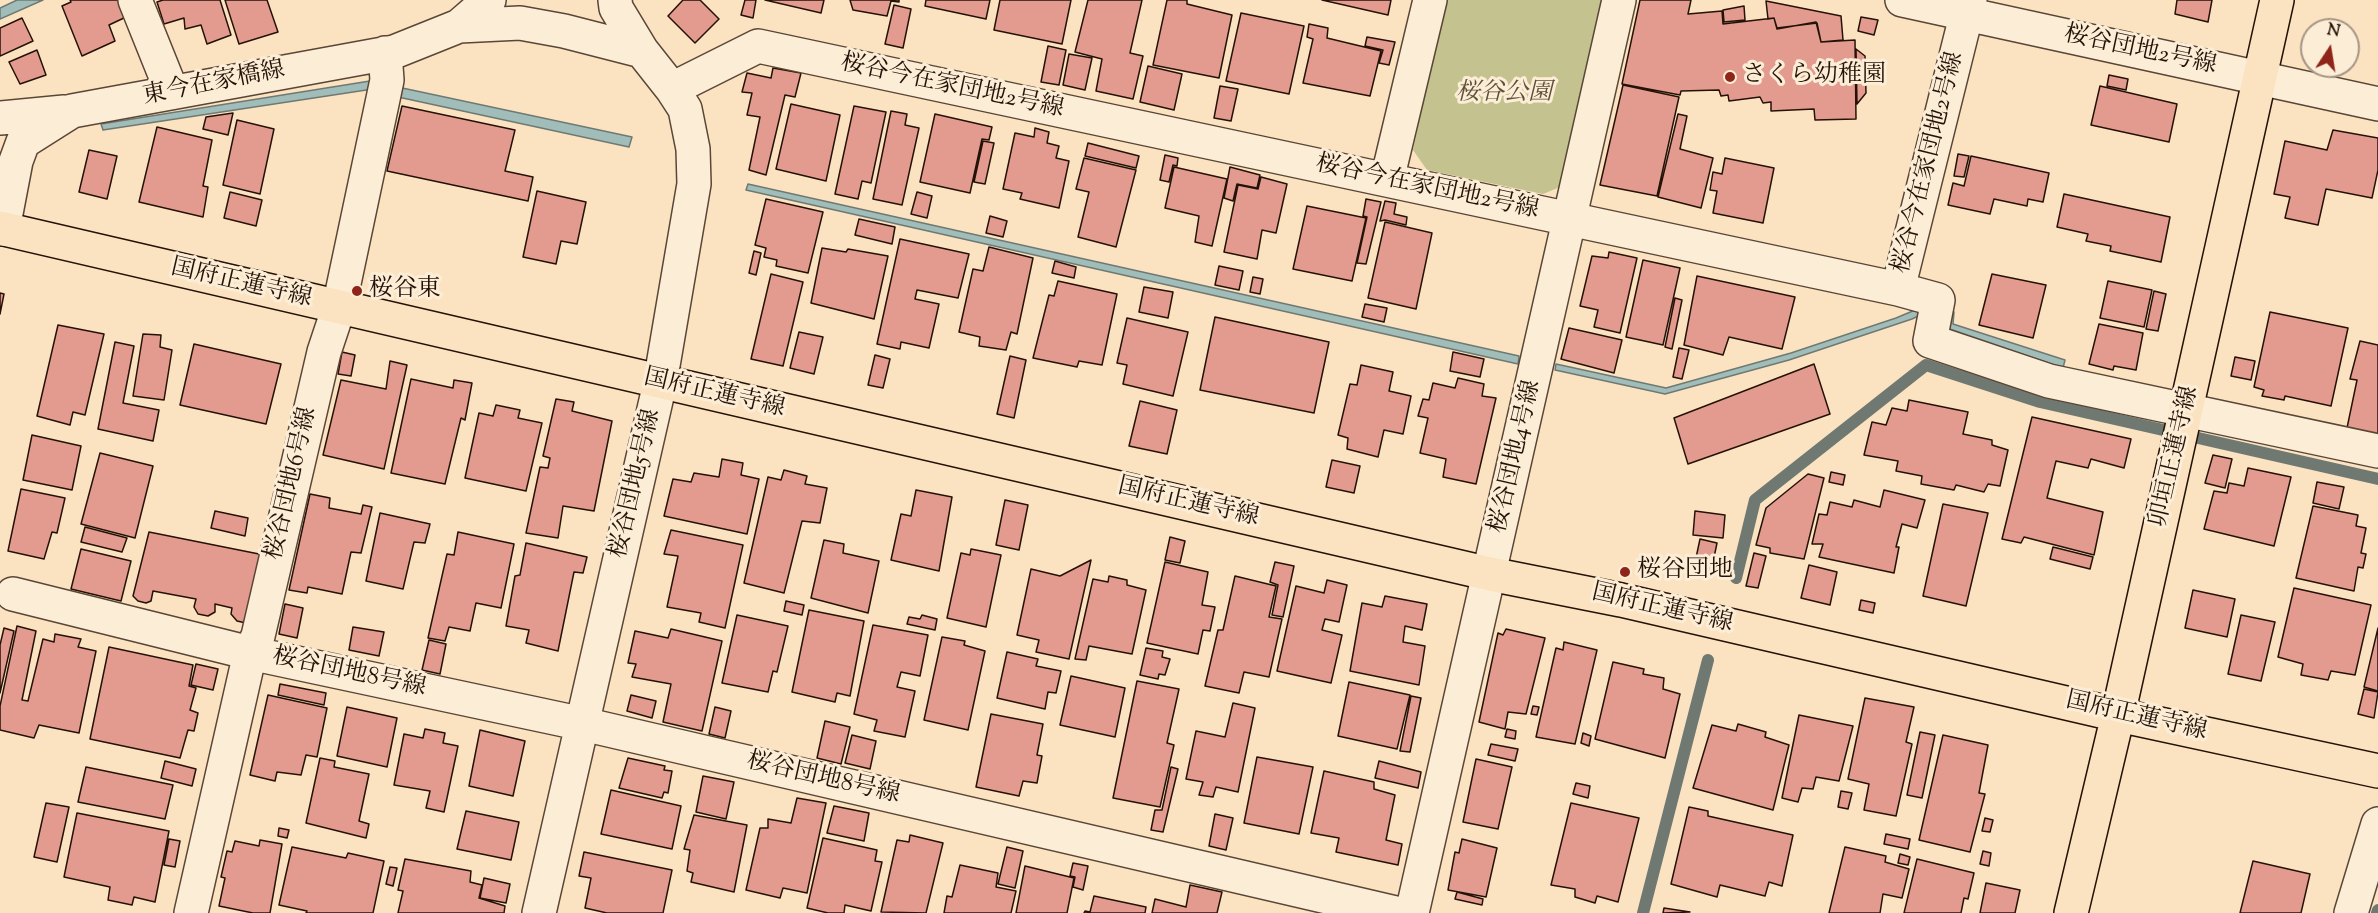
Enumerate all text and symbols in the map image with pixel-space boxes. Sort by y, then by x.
north arrow [2300,18,2360,78]
text: N [2325,19,2342,44]
street label: 桜谷団地2号線 [2061,22,2219,82]
street label: 桜谷今在家団地2号線 [1889,49,1971,277]
street label: 桜谷今在家団地2号線 [838,50,1066,126]
street label: 東今在家橋線 [141,57,287,113]
place label: さくら幼稚園 [1742,63,1886,91]
marker: さくら幼稚園 [1723,70,1737,84]
park label: 桜谷公園 [1456,81,1552,109]
street label: 桜谷今在家団地2号線 [1313,151,1541,227]
street label: 国府正蓮寺線 [168,255,314,315]
place label: 桜谷東 [369,277,441,305]
marker: 桜谷東 [350,284,364,298]
street label: 国府正蓮寺線 [641,365,787,425]
street label: 桜谷団地4号線 [1485,378,1549,536]
street label: 卯垣正蓮寺線 [2146,384,2206,530]
street label: 桜谷団地6号線 [261,405,325,563]
street label: 桜谷団地5号線 [606,407,668,561]
street label: 国府正蓮寺線 [1115,474,1261,534]
place label: 桜谷団地 [1637,558,1733,586]
marker: 桜谷団地 [1618,565,1632,579]
street label: 国府正蓮寺線 [1589,580,1735,640]
street label: 桜谷団地8号線 [270,644,428,704]
street label: 国府正蓮寺線 [2063,688,2209,748]
street label: 桜谷団地8号線 [744,748,902,812]

